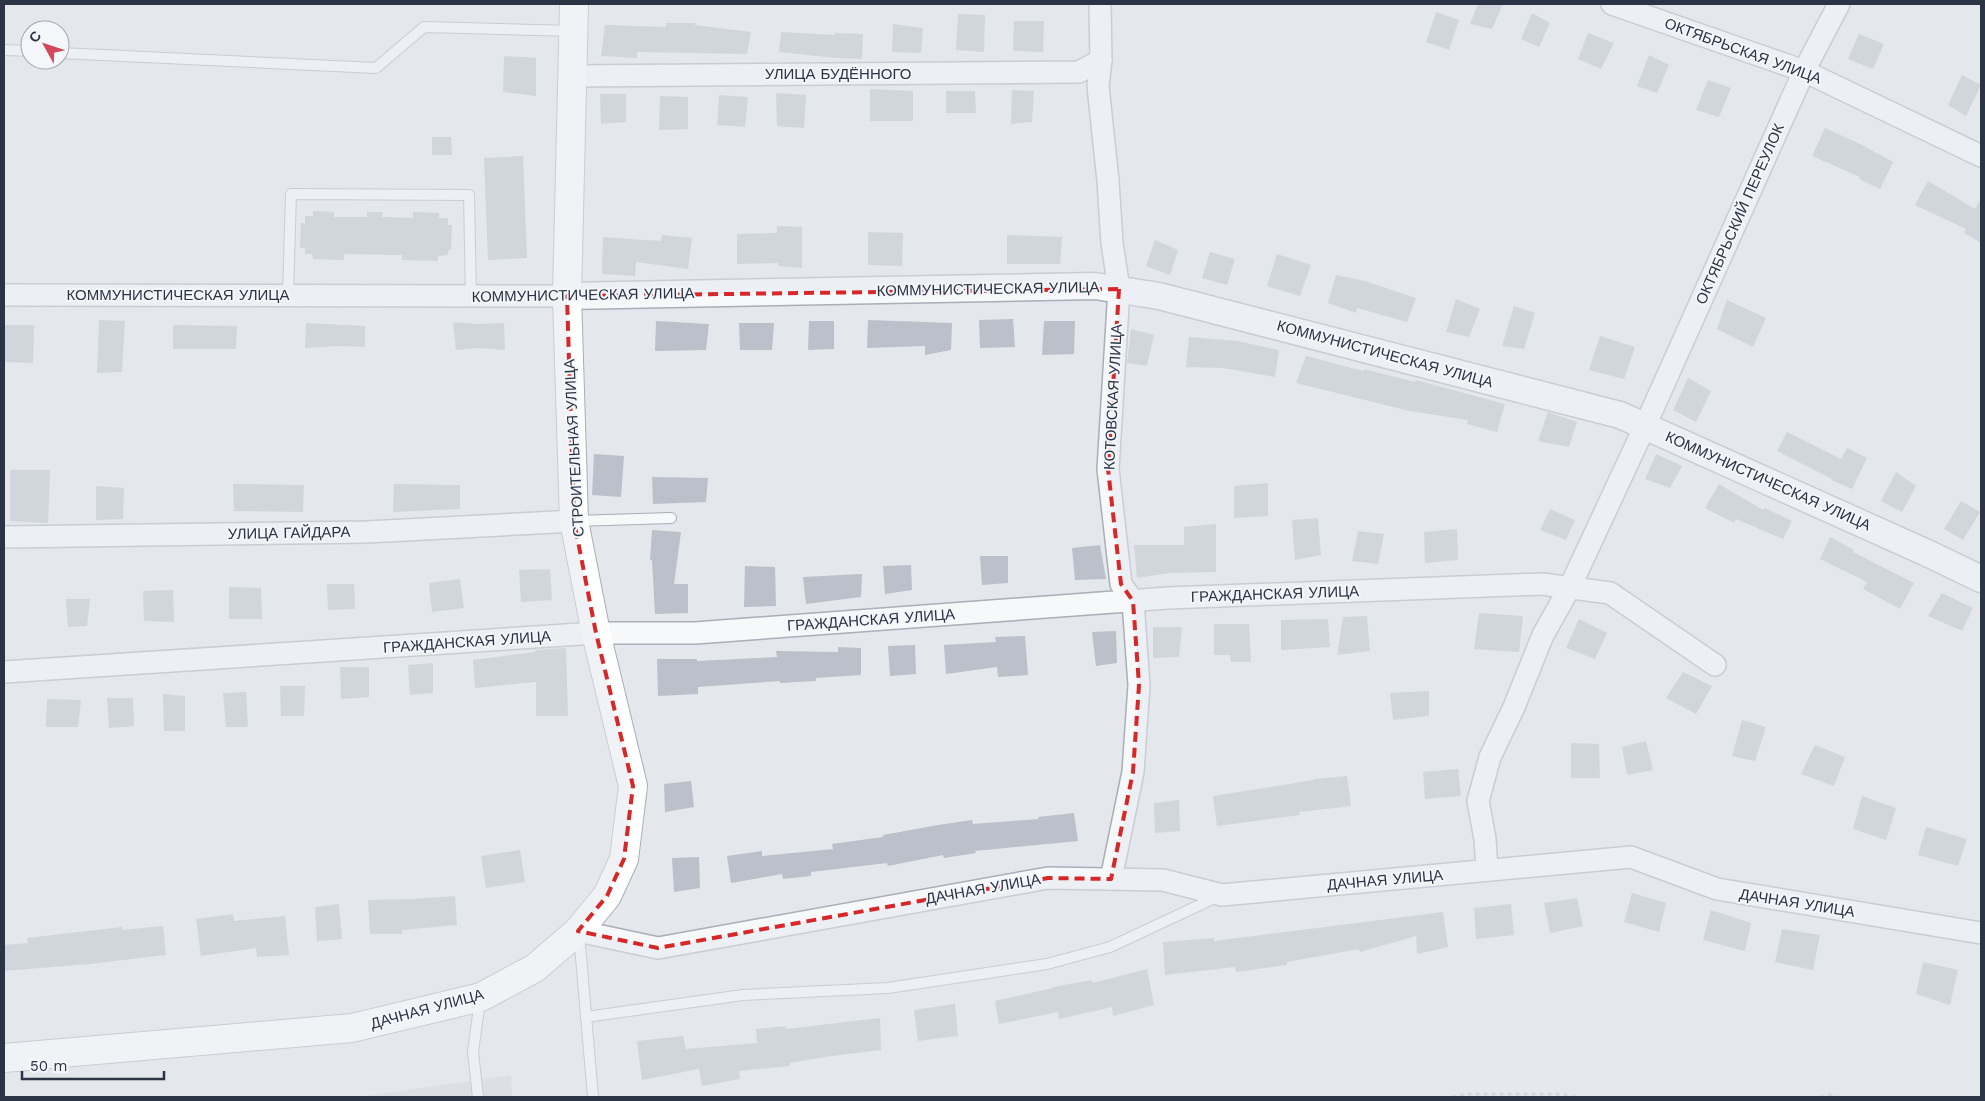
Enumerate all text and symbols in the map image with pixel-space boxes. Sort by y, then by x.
street label: ОКТЯБРЬСКАЯ УЛИЦА [1662,14,1824,88]
north arrow [20,20,70,70]
text: С [26,28,44,46]
street label: УЛИЦА БУДЁННОГО [765,65,911,83]
street label: ОКТЯБРЬСКИЙ ПЕРЕУЛОК [1692,121,1788,307]
street label: КОММУНИСТИЧЕСКАЯ УЛИЦА [876,278,1100,300]
street label: КОММУНИСТИЧЕСКАЯ УЛИЦА [471,284,695,306]
street label: КОММУНИСТИЧЕСКАЯ УЛИЦА [67,286,289,304]
street label: КОММУНИСТИЧЕСКАЯ УЛИЦА [1275,316,1495,392]
street label: КОТОВСКАЯ УЛИЦА [1100,324,1126,470]
street label: СТРОИТЕЛЬНАЯ УЛИЦА [560,359,588,537]
street label: КОММУНИСТИЧЕСКАЯ УЛИЦА [1663,427,1873,535]
street label: УЛИЦА ГАЙДАРА [227,523,351,543]
street label: ГРАЖДАНСКАЯ УЛИЦА [1191,582,1359,606]
street label: ГРАЖДАНСКАЯ УЛИЦА [786,605,956,635]
street label: ГРАЖДАНСКАЯ УЛИЦА [382,627,552,657]
street label: ДАЧНАЯ УЛИЦА [1326,866,1444,894]
street label: ДАЧНАЯ УЛИЦА [924,870,1042,908]
street label: ДАЧНАЯ УЛИЦА [1738,885,1856,921]
street label: ДАЧНАЯ УЛИЦА [368,985,486,1033]
scale bar [22,1048,165,1080]
text: 50 m [30,1057,67,1075]

